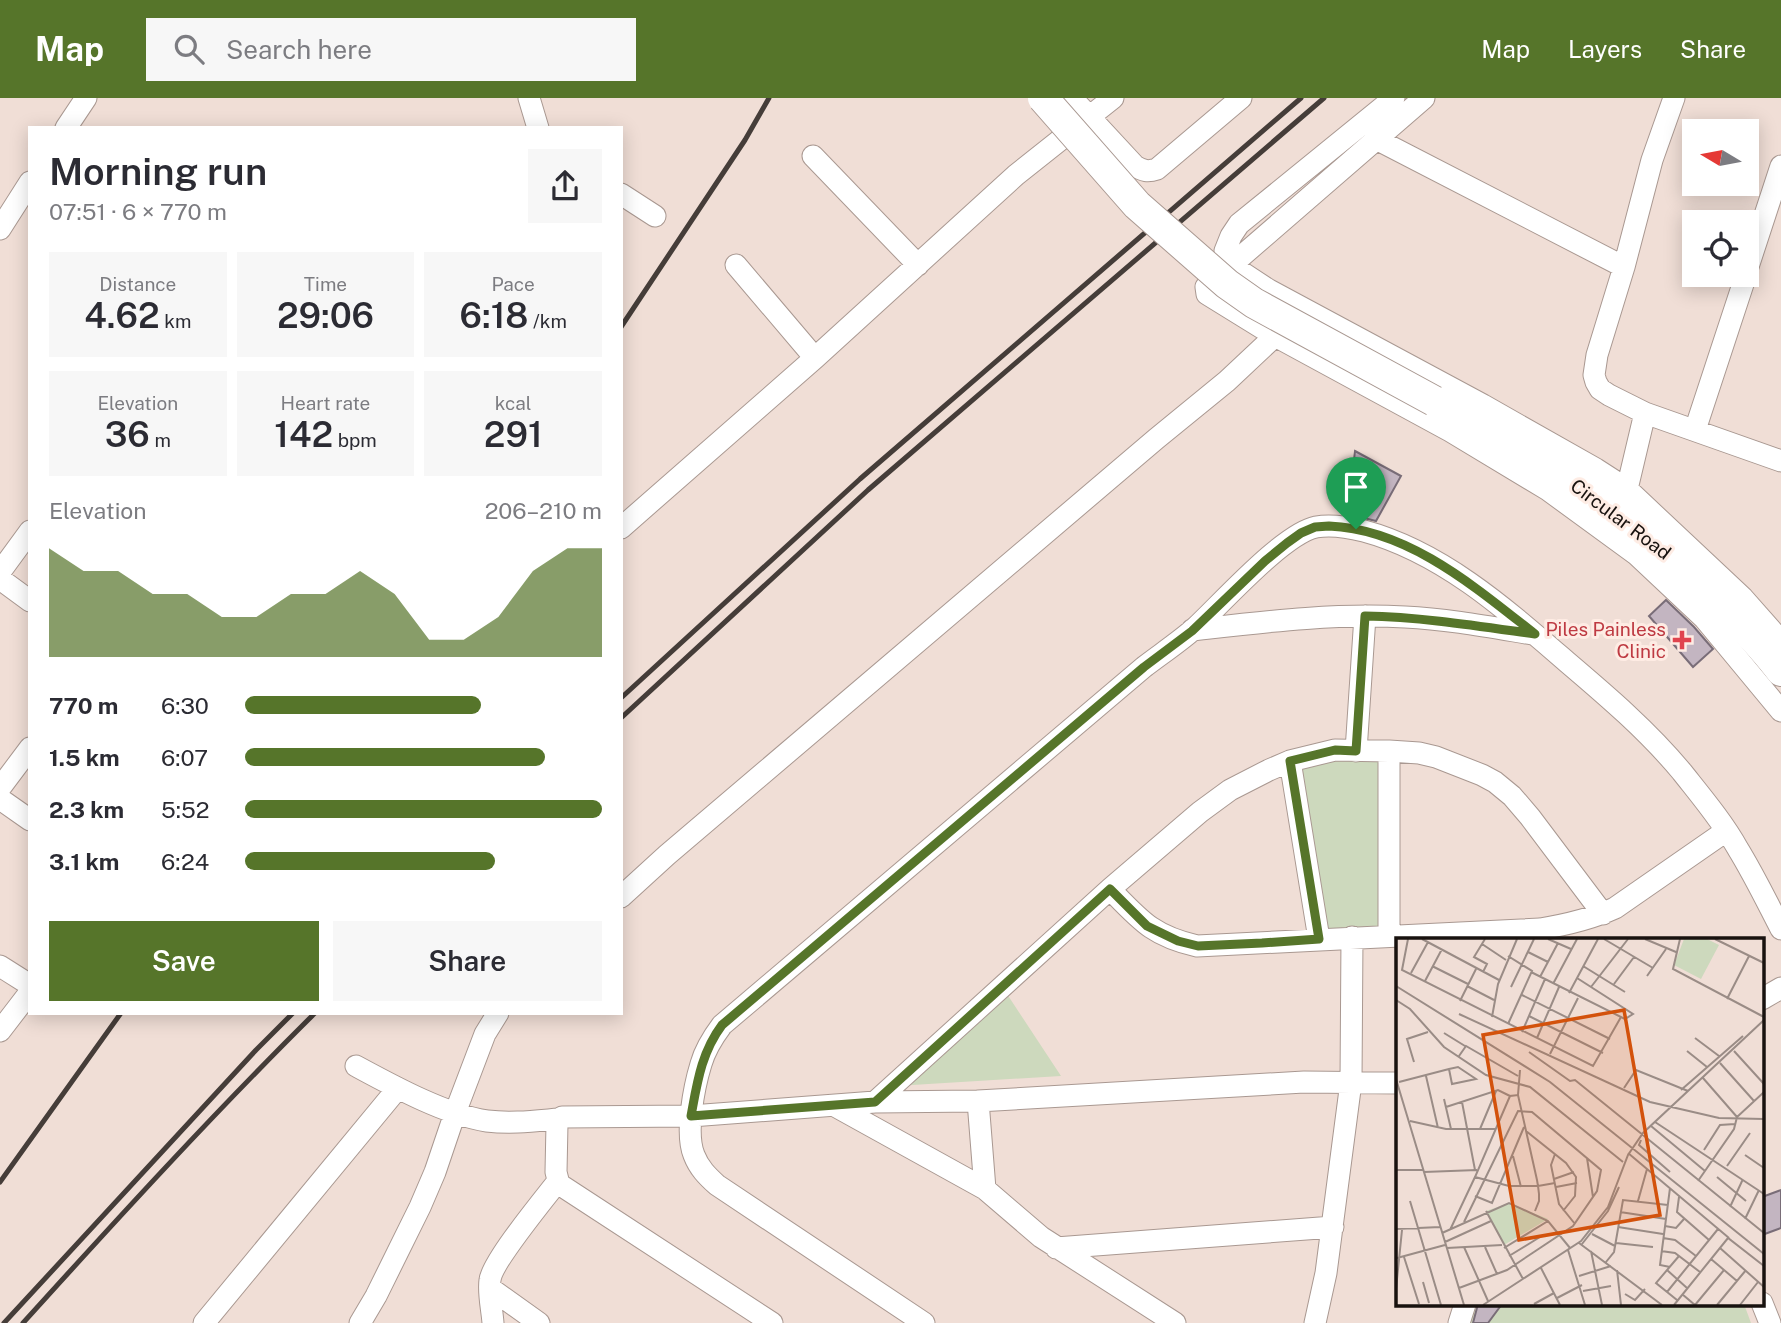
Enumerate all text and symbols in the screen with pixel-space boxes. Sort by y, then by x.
search box [146,18,636,81]
text: Map [35,30,104,68]
icon: search [170,30,208,68]
text: Search here [226,34,372,65]
text: Map [1481,35,1530,63]
text: Layers [1568,35,1642,63]
text: Share [1680,35,1746,63]
north arrow [1682,119,1759,196]
map controls [1682,119,1759,287]
text: Morning run [49,149,267,194]
button: share [528,149,602,223]
text: 07:51 · 6 × 770 m [49,198,227,225]
button: locate [1682,210,1759,287]
text: Distance [99,273,176,295]
text: Time [304,273,347,295]
text: Pace [491,273,535,295]
text: 4.62 [84,295,160,336]
text: 29:06 [277,295,374,336]
text: 6:18 [459,295,528,336]
text: km [160,310,191,332]
text: /km [528,310,567,332]
text: Elevation [98,392,178,414]
text: Heart rate [281,392,370,414]
text: kcal [495,392,532,414]
text: 36 [105,414,150,455]
text: 142 [274,414,333,455]
text: 291 [484,414,543,455]
text: m [150,429,171,451]
text: bpm [333,429,377,451]
pin [1326,457,1386,529]
icon: arrive [1337,468,1375,506]
street label: Circular Road [1567,474,1675,564]
text: Elevation [49,497,147,524]
text: 206–210 m [485,497,602,524]
place label: Piles Painless Clinic [1546,618,1666,662]
marker: Piles Painless Clinic [1672,630,1692,650]
text: 770 m [49,692,118,719]
text: 6:30 [161,692,209,719]
text: 1.5 km [49,744,120,771]
text: 6:07 [161,744,208,771]
text: 2.3 km [49,796,124,823]
text: 5:52 [161,796,209,823]
text: 3.1 km [49,848,119,875]
text: 6:24 [161,848,209,875]
button: Save [49,921,319,1001]
button: Share [333,921,602,1001]
inset map [1396,938,1764,1306]

